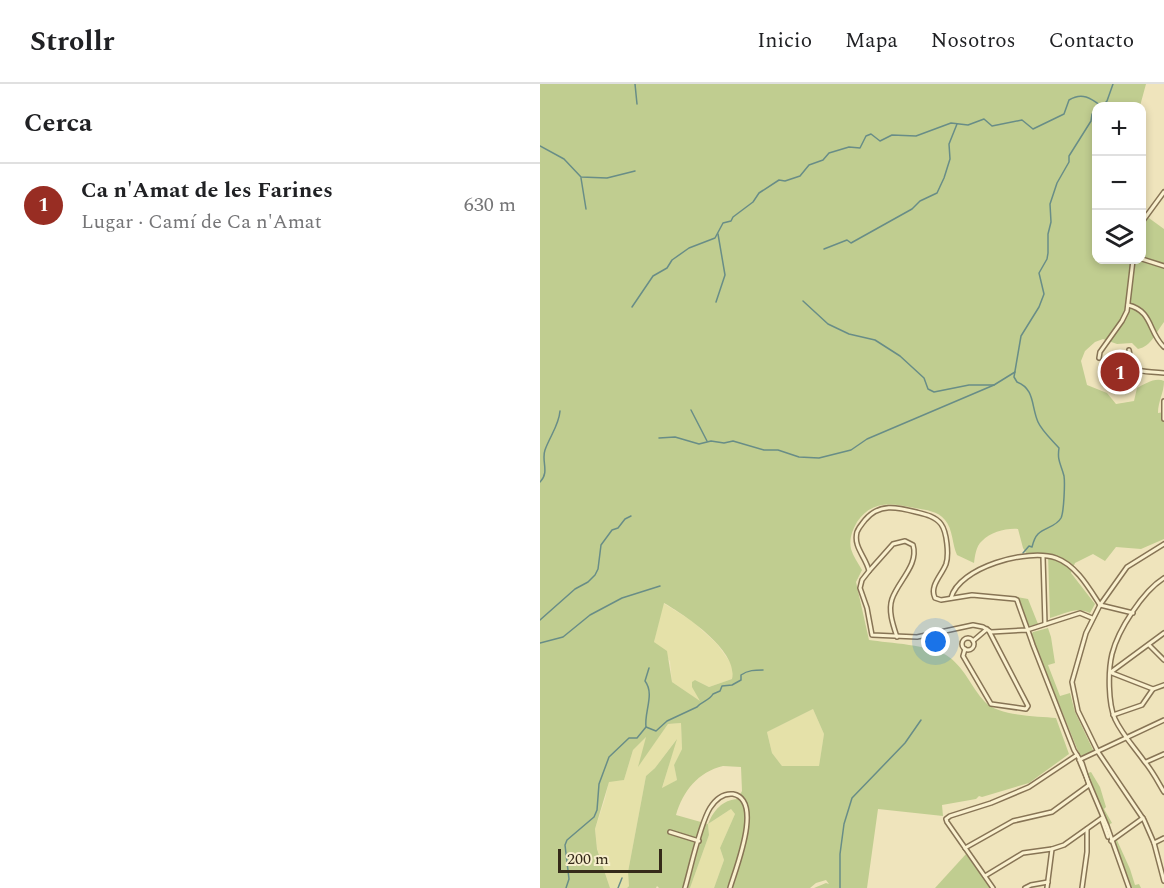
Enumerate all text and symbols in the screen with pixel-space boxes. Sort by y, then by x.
text: Strollr [30,20,114,63]
text: Inicio [757,25,812,57]
text: Mapa [845,25,898,57]
text: Nosotros [931,25,1016,57]
text: Contacto [1049,25,1134,57]
map controls [1092,102,1146,264]
button: + [1092,102,1146,156]
text: Cerca [24,103,92,143]
button: − [1092,156,1146,210]
text: Ca n'Amat de les Farines [81,174,333,207]
text: 1 [38,190,49,220]
text: 630 m [464,190,516,220]
text: Lugar · Camí de Ca n'Amat [81,207,322,237]
button: layers [1092,210,1146,264]
pin: 1 [1100,350,1140,394]
your location [921,627,950,656]
scale bar [558,846,662,874]
text: 200 m [567,847,609,871]

